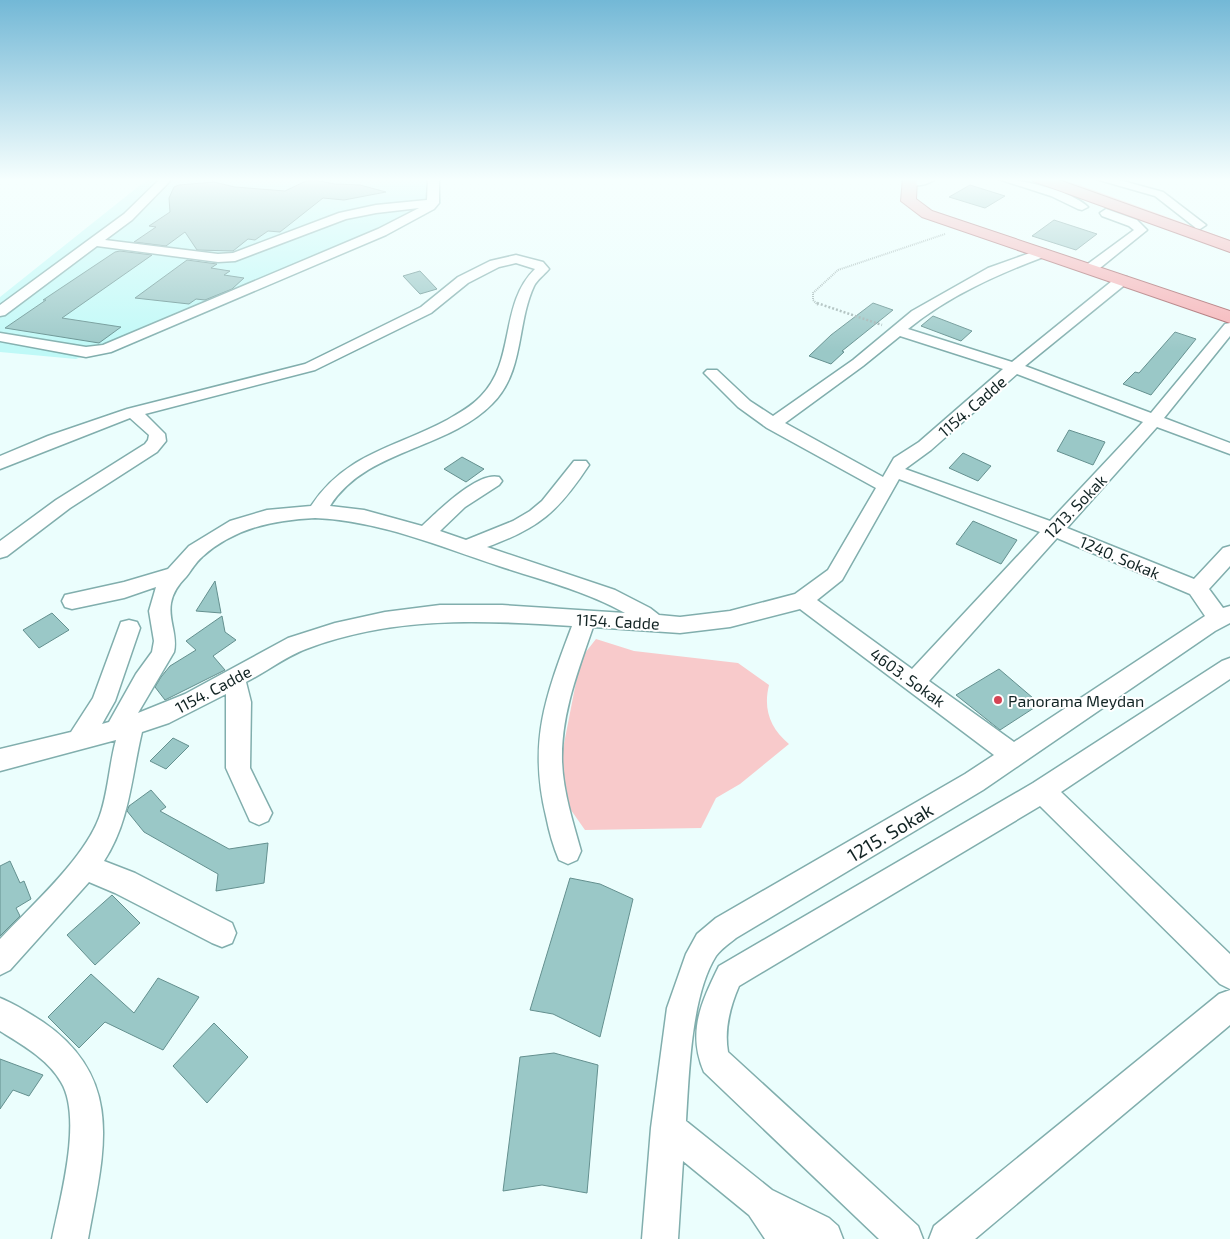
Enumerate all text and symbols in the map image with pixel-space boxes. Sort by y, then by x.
street label: 1154. Cadde [934,372,1010,440]
street label: 1213. Sokak [1040,470,1110,542]
street label: 1240. Sokak [1077,532,1163,582]
street label: 1154. Cadde [576,609,660,633]
street label: 4603. Sokak [867,643,949,711]
street label: 1154. Cadde [172,661,254,717]
place label: Panorama Meydan [1008,691,1144,710]
marker: Panorama Meydan [992,694,1004,706]
street label: 1215. Sokak [843,797,937,867]

